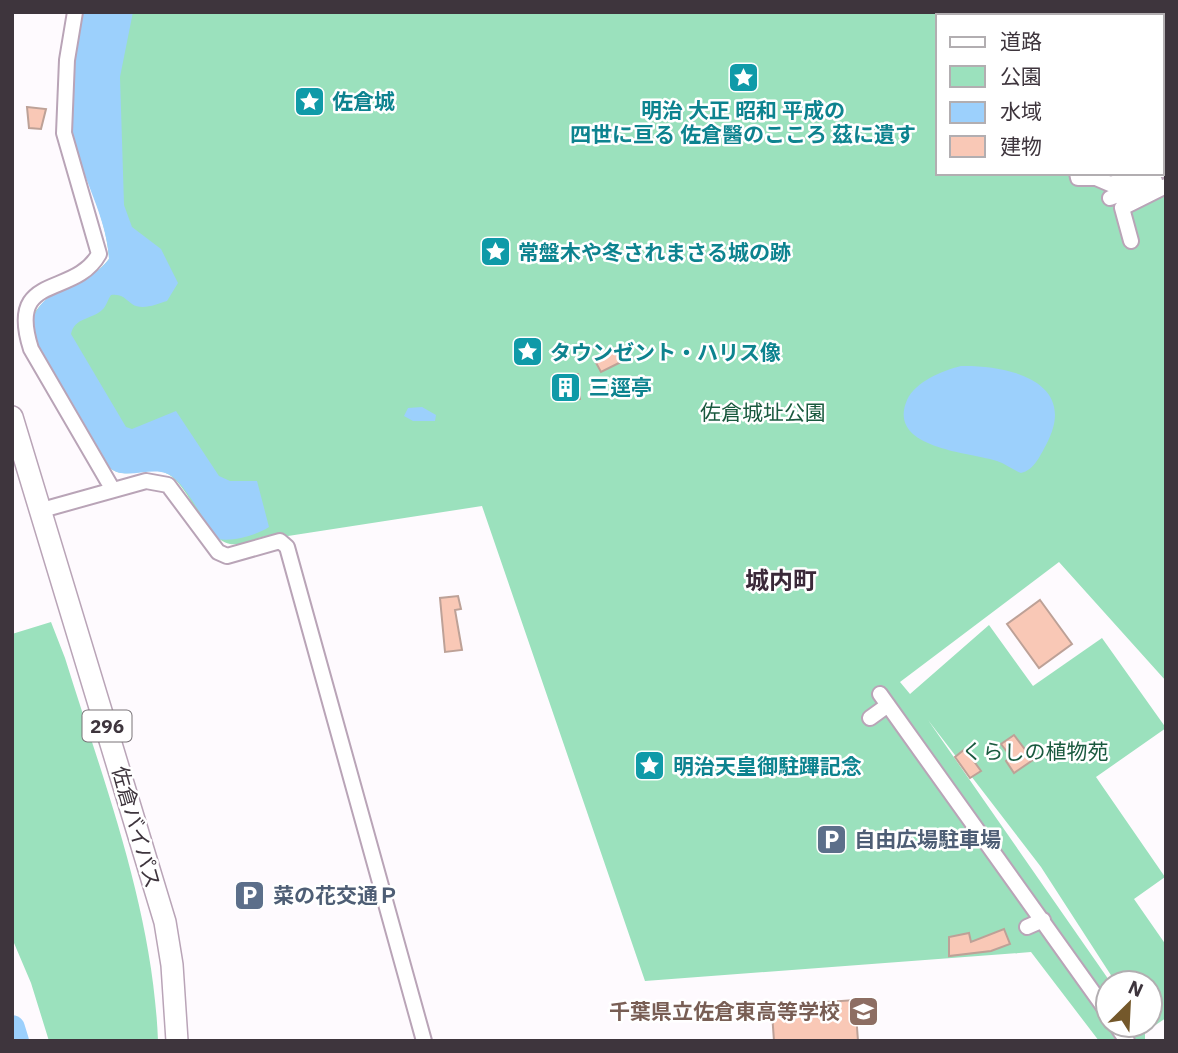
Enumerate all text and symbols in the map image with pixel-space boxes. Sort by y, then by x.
legend [936,14,1164,175]
text: 道路 [1000,27,1042,55]
place icon: 明治 大正 昭和 平成の 四世に亘る 佐倉醫のこころ 茲に遺す [726,61,760,95]
text: 公園 [1000,62,1042,90]
place icon: 佐倉城 [292,84,326,118]
place label: 佐倉城 [332,87,395,115]
place label: 明治 大正 昭和 平成の 四世に亘る 佐倉醫のこころ 茲に遺す [570,96,916,148]
text: 水域 [1000,97,1042,125]
text: 建物 [1000,132,1042,160]
place icon: 常盤木や冬されまさる城の跡 [478,235,512,269]
place label: 常盤木や冬されまさる城の跡 [518,238,791,266]
place icon: タウンゼント・ハリス像 [510,335,544,369]
place label: タウンゼント・ハリス像 [550,338,781,366]
building icon: 三逕亭 [549,370,583,404]
place label: 三逕亭 [589,373,652,401]
park label: 佐倉城址公園 [700,398,826,426]
district label: 城内町 [745,564,817,596]
road number: 296 [82,710,132,741]
park label: くらしの植物苑 [962,737,1109,765]
place icon: 明治天皇御駐蹕記念 [633,749,667,783]
place label: 明治天皇御駐蹕記念 [673,752,862,780]
street label: 佐倉バイパス [106,763,168,891]
parking icon: 自由広場駐車場 [814,822,848,856]
place label: 自由広場駐車場 [854,825,1001,853]
parking icon: 菜の花交通Ｐ [233,878,267,912]
place label: 菜の花交通Ｐ [273,881,399,909]
north arrow [1094,969,1164,1039]
text: N [1125,975,1147,1002]
school or university icon: 千葉県立佐倉東高等学校 [846,994,880,1028]
place label: 千葉県立佐倉東高等学校 [609,997,840,1025]

